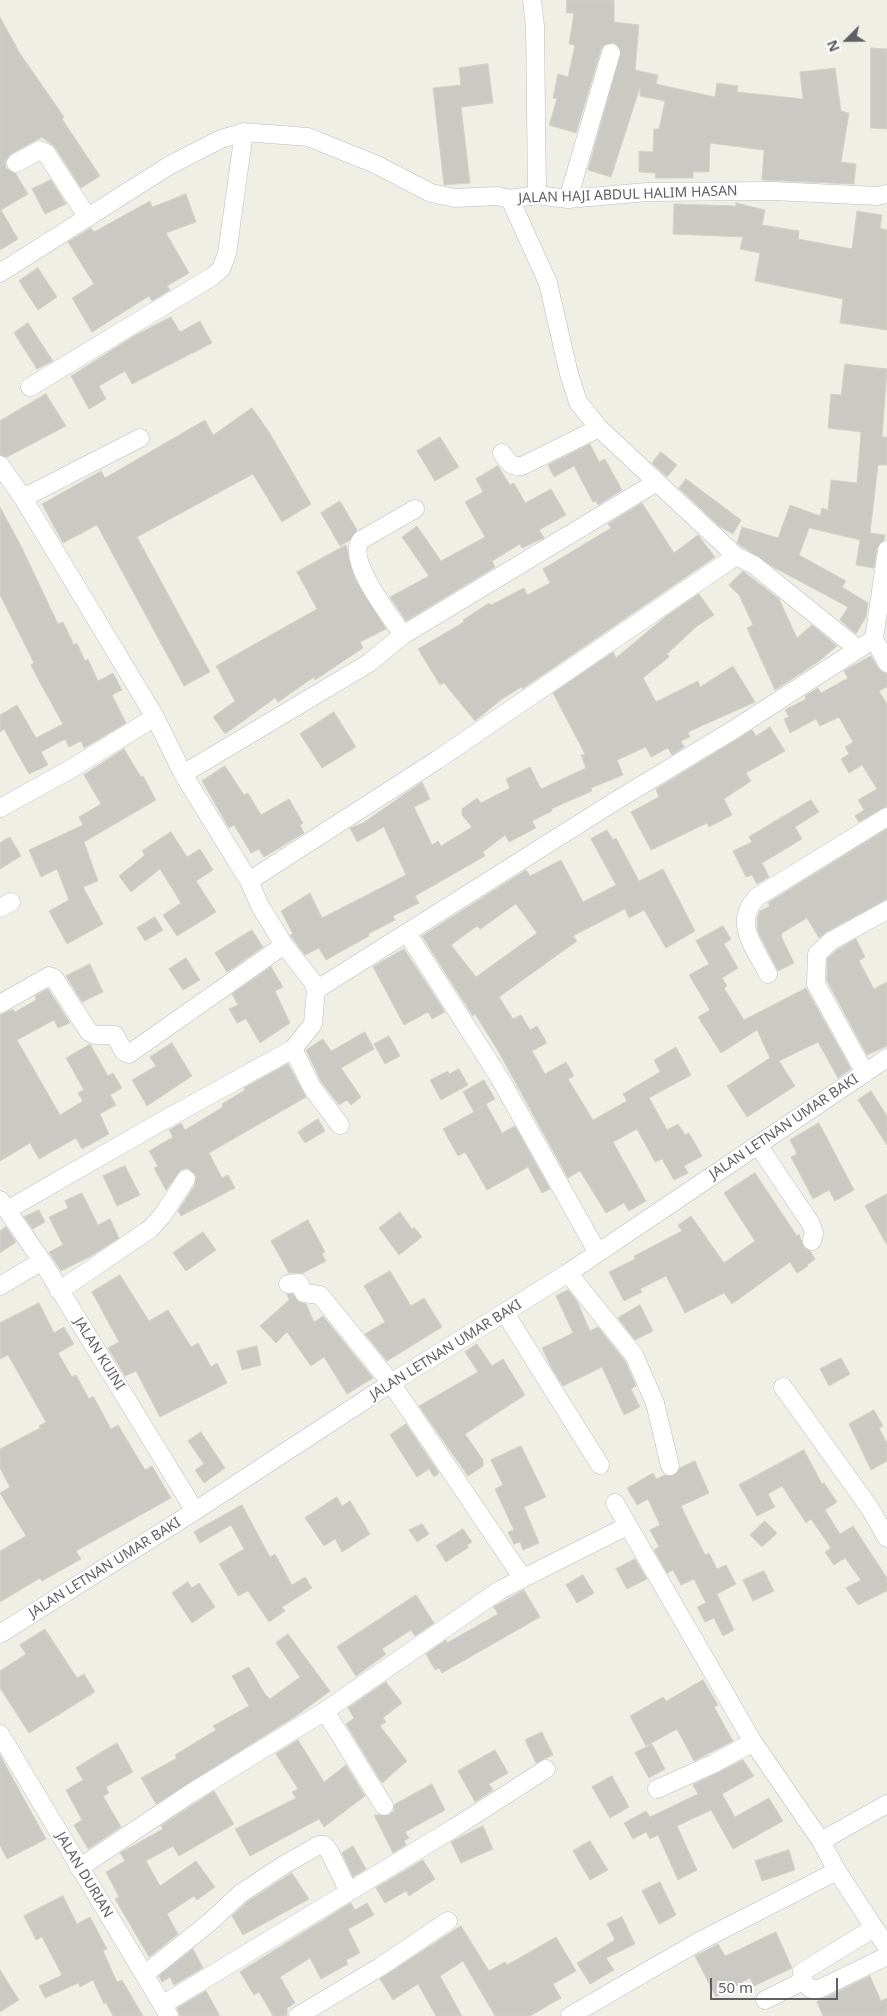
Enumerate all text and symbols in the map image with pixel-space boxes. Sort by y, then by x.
north arrow [822,15,872,65]
text: N [822,37,844,55]
street label: JALAN HAJI ABDUL HALIM HASAN [518,183,738,207]
street label: JALAN LETNAN UMAR BAKI [706,1071,862,1183]
street label: JALAN LETNAN UMAR BAKI [367,1296,525,1404]
street label: JALAN KUINI [70,1315,128,1393]
street label: JALAN LETNAN UMAR BAKI [26,1514,184,1622]
street label: JALAN DURIAN [52,1829,116,1921]
scale bar [712,1968,840,2000]
text: 50 m [718,1977,753,1997]

